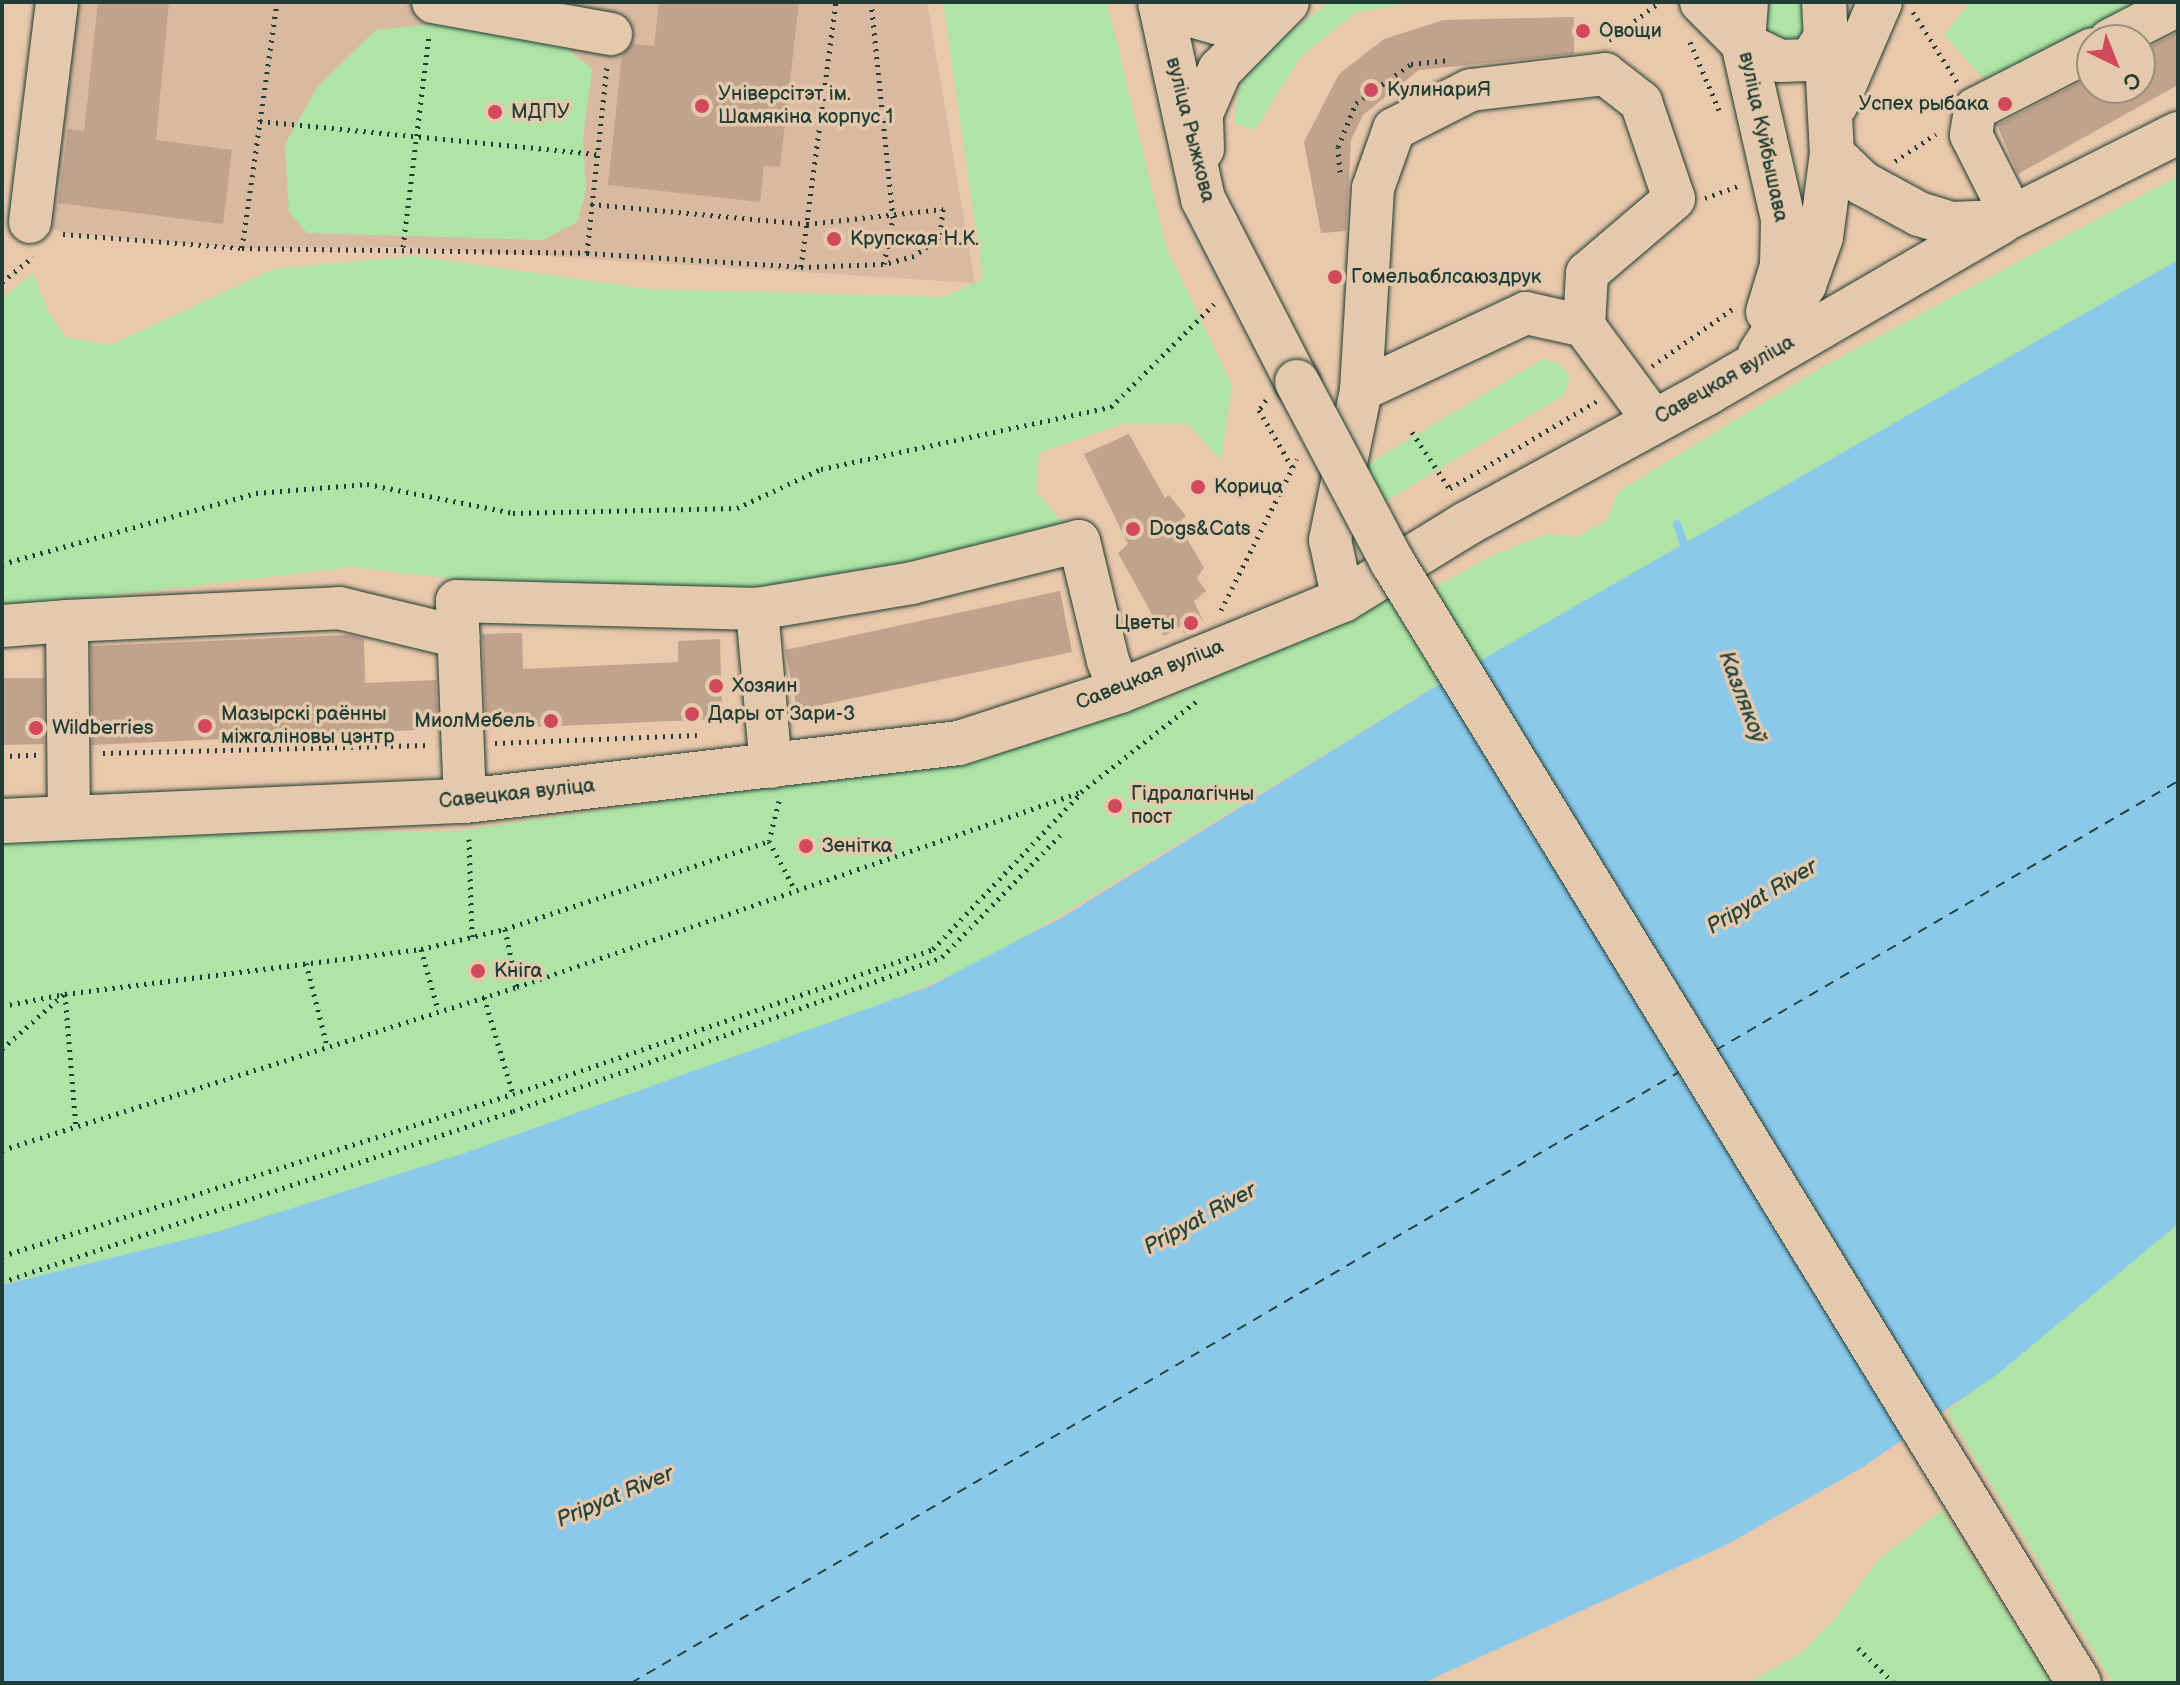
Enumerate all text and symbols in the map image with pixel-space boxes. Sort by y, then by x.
place label: Овощи [1599,19,1662,43]
marker: Овощи [1574,22,1592,40]
north arrow [2076,24,2156,104]
street label: вуліца Куйбышава [1733,50,1793,224]
street label: вуліца Рыжкова [1160,55,1220,205]
text: С [2117,65,2146,96]
place label: КулинариЯ [1387,78,1491,102]
marker: КулинариЯ [1362,81,1380,99]
place label: Універсітэт ім. Шамякіна корпус 1 [718,82,893,129]
place label: Успех рыбака [1858,92,1989,116]
marker: Успех рыбака [1996,95,2014,113]
marker: Універсітэт ім. Шамякіна корпус 1 [693,97,711,115]
place label: МДПУ [511,100,570,124]
marker: МДПУ [486,103,504,121]
place label: Крупская Н.К. [850,227,979,251]
marker: Крупская Н.К. [825,230,843,248]
place label: Гомельаблсаюздрук [1351,265,1541,289]
marker: Гомельаблсаюздрук [1326,268,1344,286]
street label: Савецкая вуліца [1651,330,1799,430]
place label: Корица [1214,475,1283,499]
marker: Корица [1189,478,1207,496]
place label: Dogs&Cats [1149,517,1251,541]
marker: Dogs&Cats [1124,520,1142,538]
place label: Цветы [1114,611,1175,635]
marker: Цветы [1182,614,1200,632]
street label: Савецкая вуліца [1073,634,1227,716]
water label: Казлякоў [1712,648,1772,746]
place label: Хозяин [732,674,798,698]
marker: Хозяин [707,677,725,695]
place label: Мазырскі раённы міжгаліновы цэнтр [221,702,394,749]
place label: Дары от Зари-3 [708,702,855,726]
marker: Дары от Зари-3 [683,705,701,723]
place label: МиолМебель [414,709,535,733]
marker: МиолМебель [542,712,560,730]
place label: Wildberries [52,716,154,740]
marker: Мазырскі раённы міжгаліновы цэнтр [196,717,214,735]
marker: Wildberries [27,719,45,737]
street label: Савецкая вуліца [438,774,596,814]
place label: Гідралагічны пост [1131,782,1254,829]
marker: Гідралагічны пост [1106,797,1124,815]
place label: Зенітка [822,834,893,858]
marker: Зенітка [797,837,815,855]
water label: Pripyat River [1702,854,1822,940]
place label: Кніга [494,959,542,983]
marker: Кніга [469,962,487,980]
water label: Pripyat River [1139,1177,1261,1261]
water label: Pripyat River [553,1461,677,1533]

